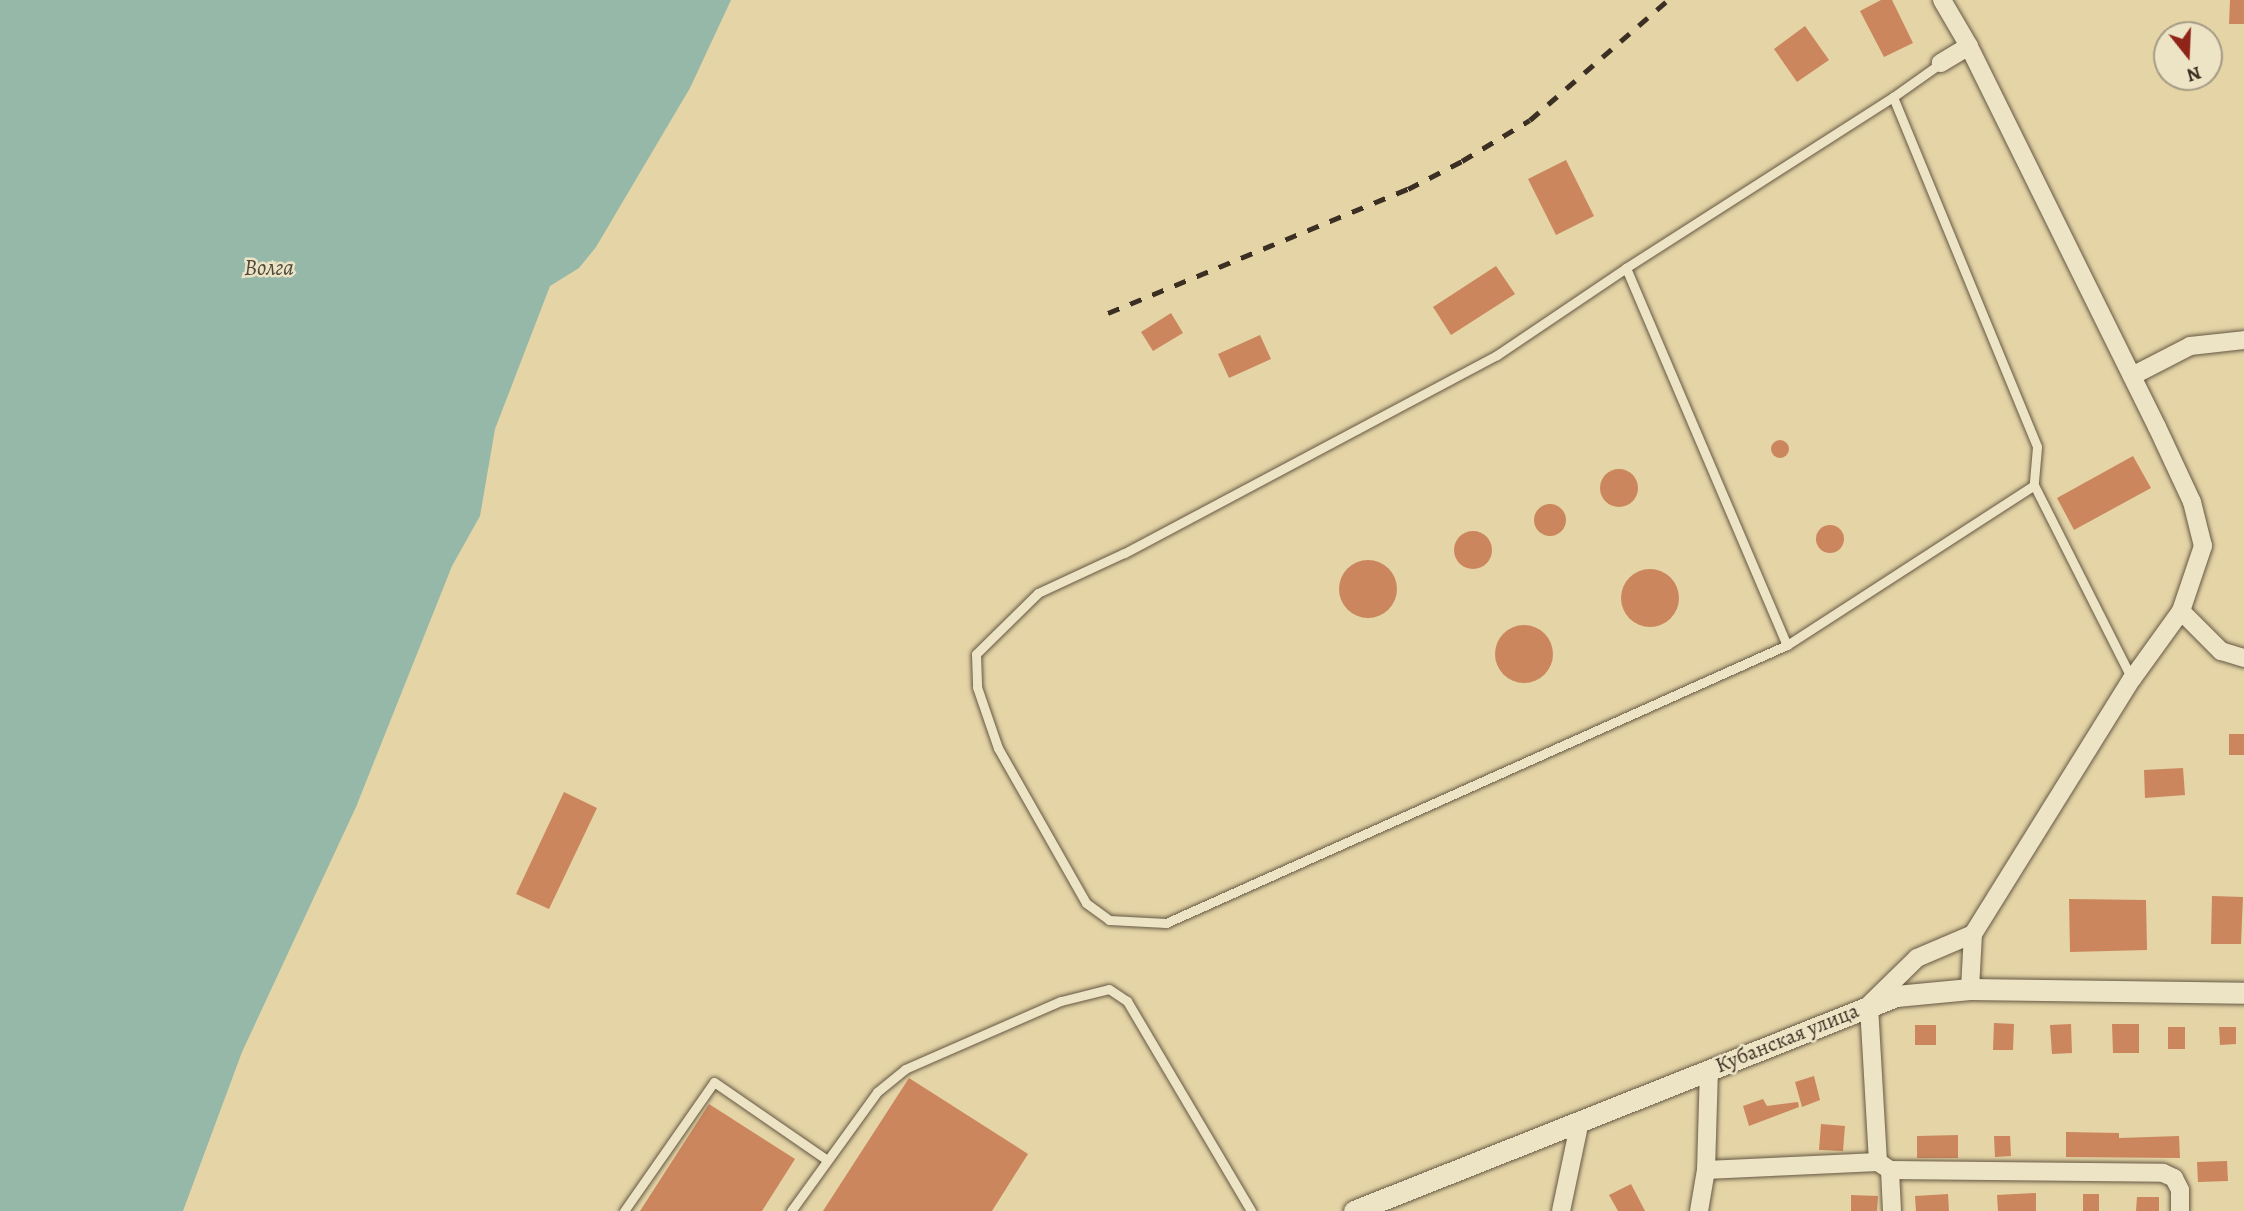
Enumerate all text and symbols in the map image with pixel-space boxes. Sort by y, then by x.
north arrow [2153,21,2223,91]
text: N [2183,60,2204,89]
water label: Волга [244,254,294,282]
street label: Кубанская улица [1712,998,1862,1078]

